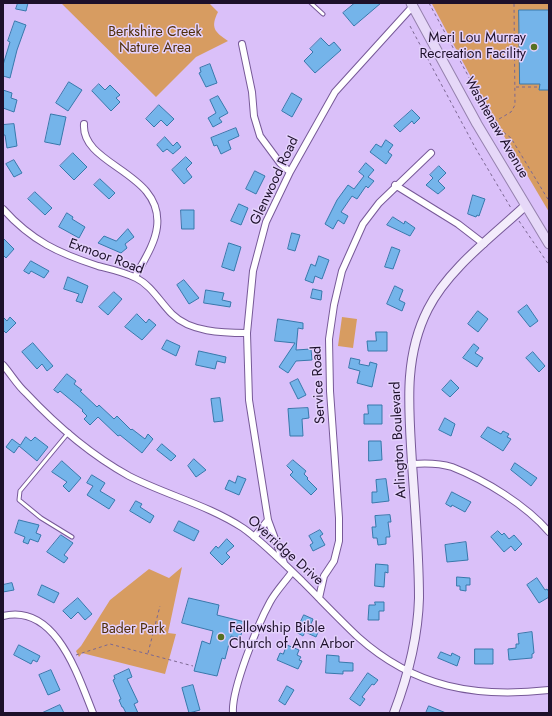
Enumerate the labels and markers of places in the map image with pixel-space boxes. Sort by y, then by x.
place label: Meri Lou Murray Recreation Facility [420,31,526,64]
marker: Meri Lou Murray Recreation Facility [529,42,539,52]
place label: Fellowship Bible Church of Ann Arbor [229,621,355,654]
marker: Fellowship Bible Church of Ann Arbor [216,632,226,642]

